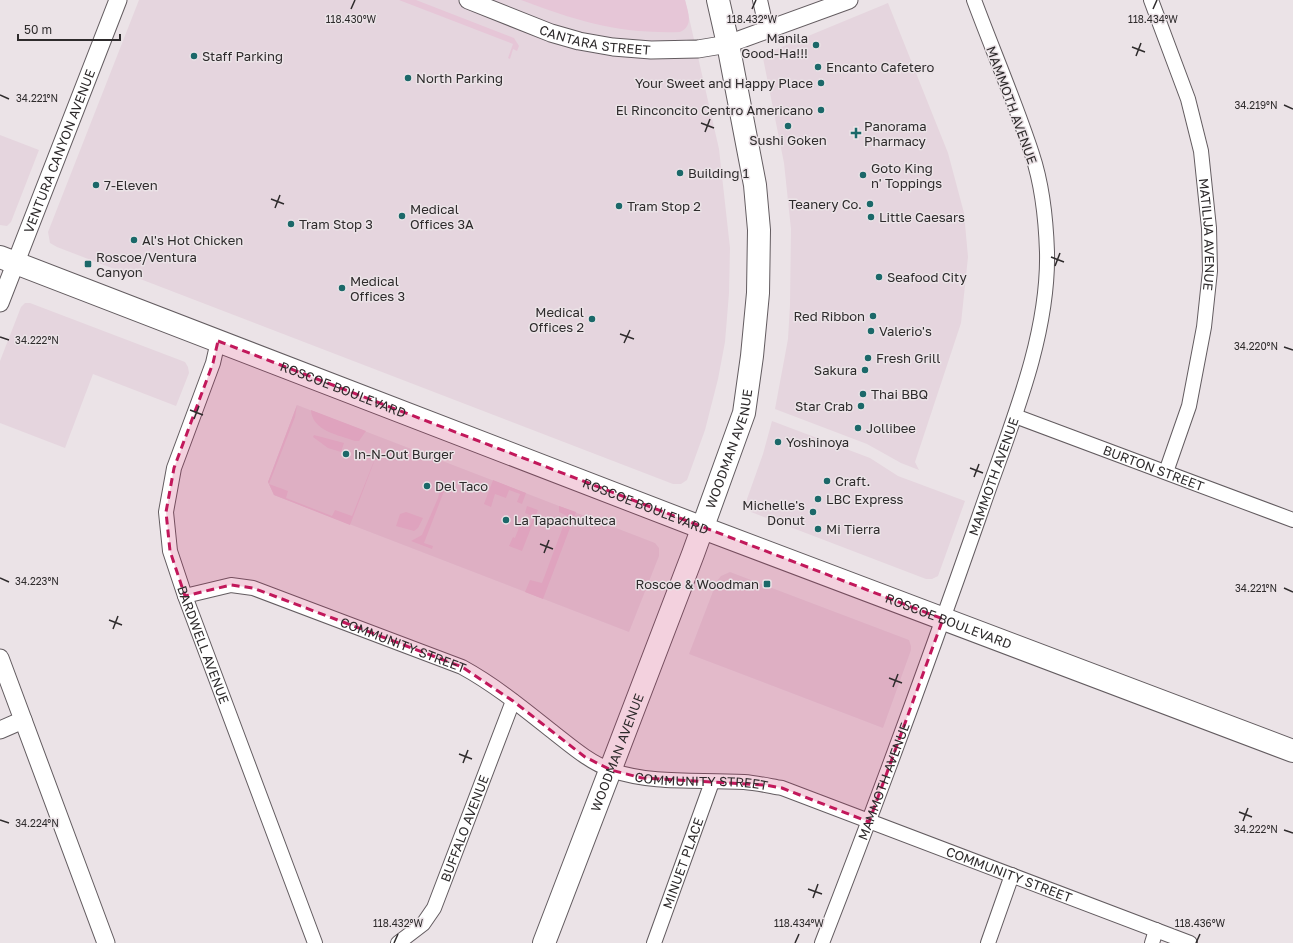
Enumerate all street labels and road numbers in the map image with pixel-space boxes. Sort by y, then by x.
street label: CANTARA STREET [537,21,651,58]
street label: MAMMOTH AVENUE [983,44,1041,166]
street label: VENTURA CANYON AVENUE [20,67,98,235]
street label: MATILIJA AVENUE [1196,177,1218,292]
street label: ROSCOE BOULEVARD [278,358,409,421]
street label: WOODMAN AVENUE [702,388,755,511]
street label: MAMMOTH AVENUE [965,415,1022,538]
street label: BURTON STREET [1101,442,1206,494]
street label: ROSCOE BOULEVARD [580,474,711,537]
street label: BARDWELL AVENUE [174,584,233,706]
street label: ROSCOE BOULEVARD [883,590,1014,652]
street label: COMMUNITY STREET [338,614,468,676]
street label: WOODMAN AVENUE [587,691,647,814]
street label: MAMMOTH AVENUE [854,720,913,842]
street label: COMMUNITY STREET [634,768,769,793]
street label: BUFFALO AVENUE [437,773,492,884]
street label: MINUET PLACE [659,815,707,911]
street label: COMMUNITY STREET [944,843,1074,905]

